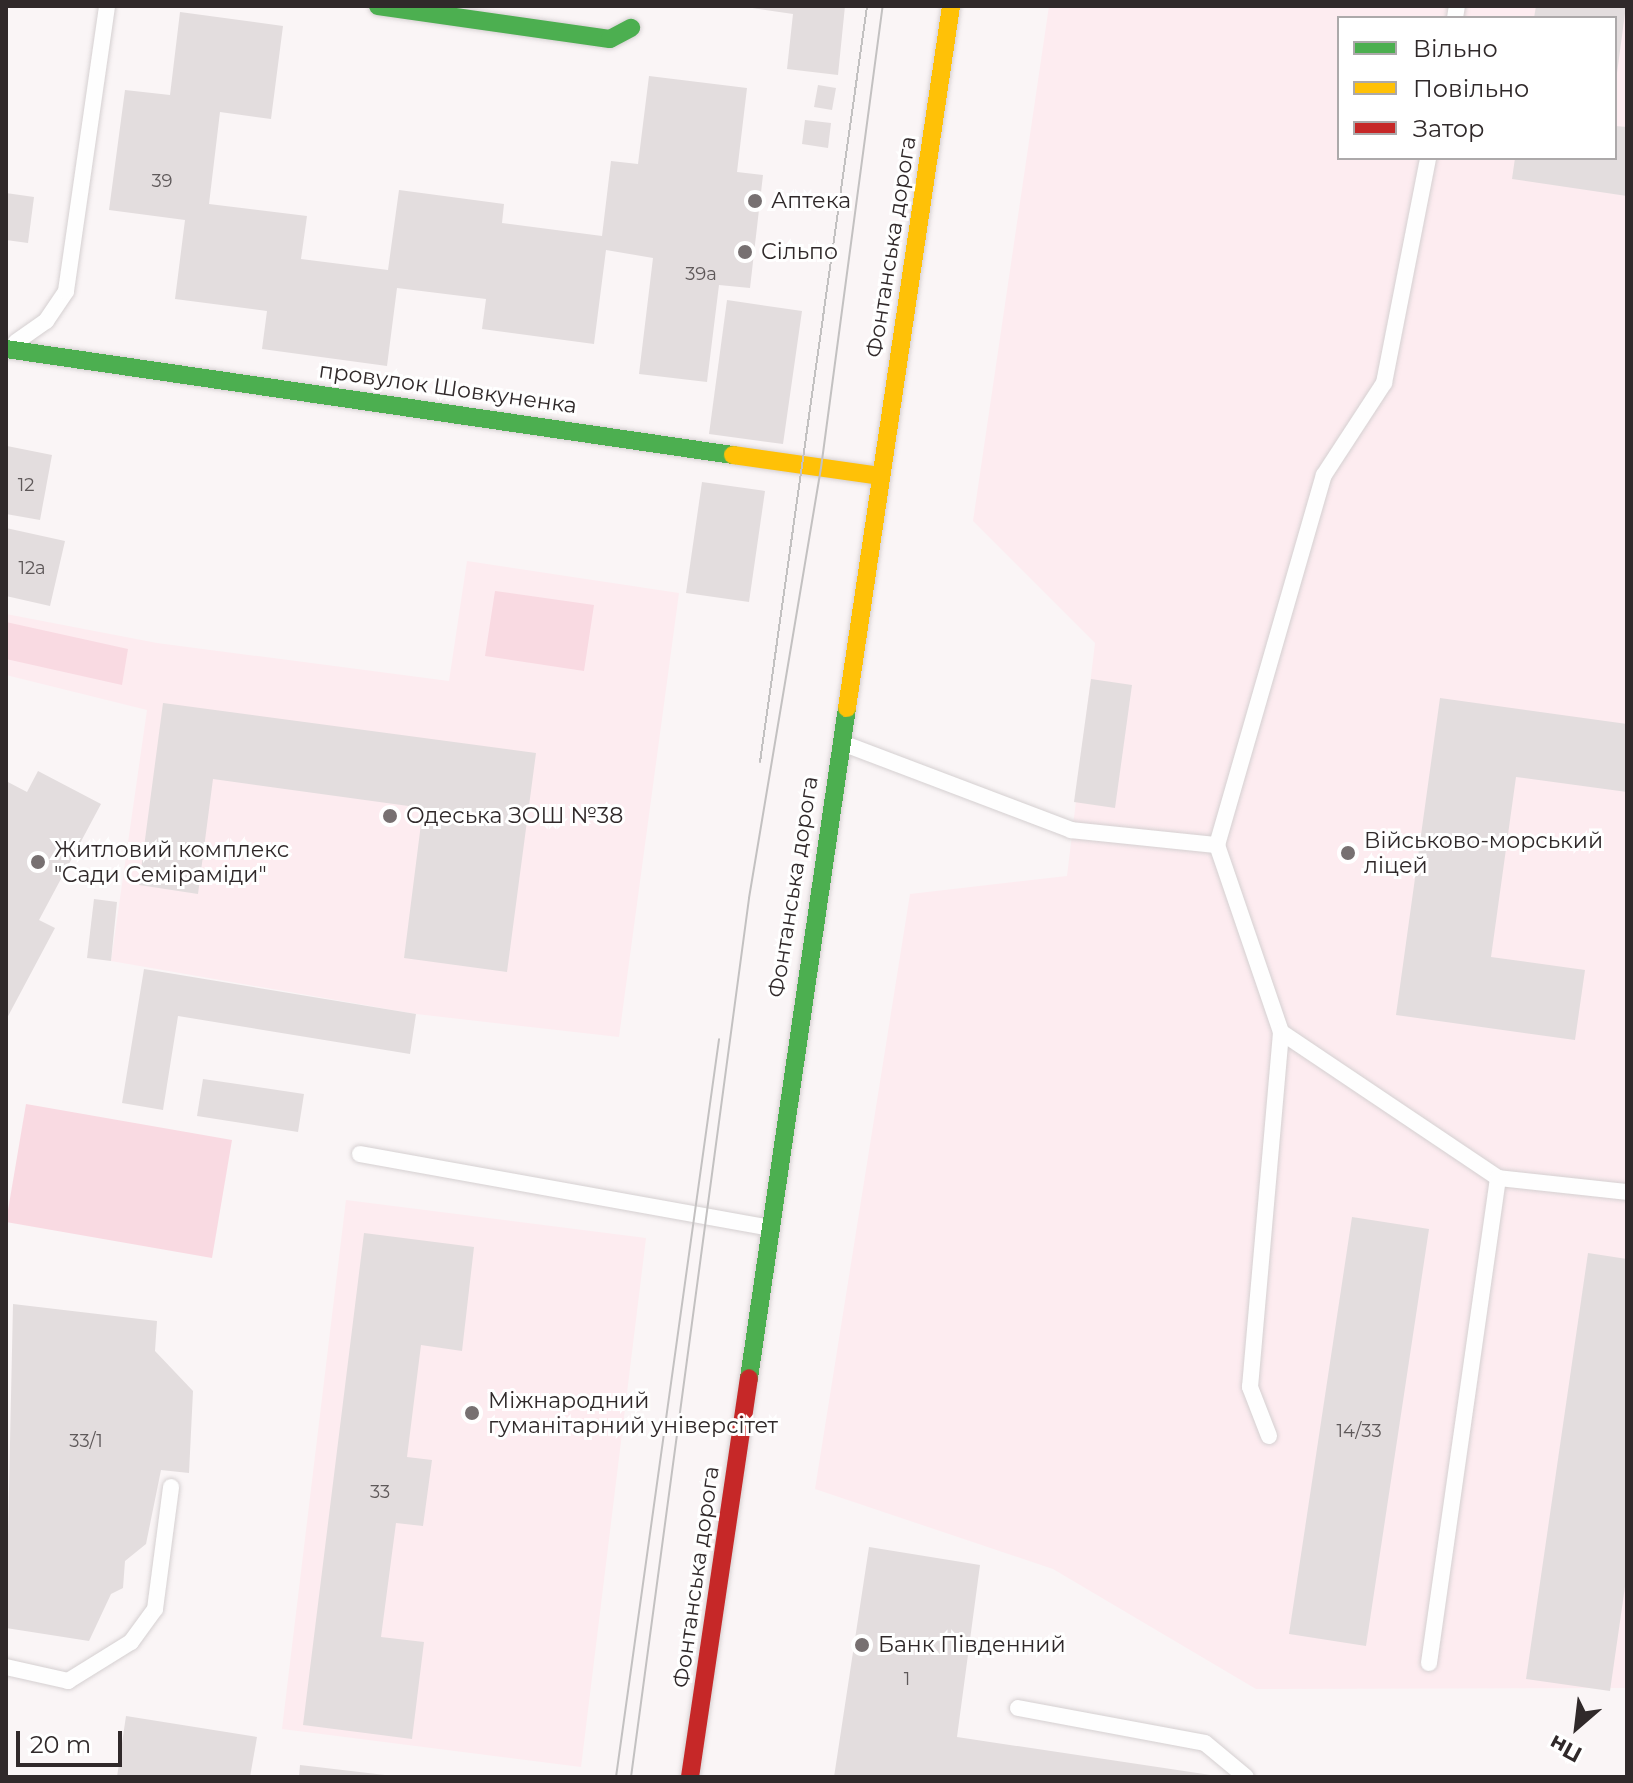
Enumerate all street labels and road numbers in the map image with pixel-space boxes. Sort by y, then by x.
street label: Фонтанська дорога [860,134,922,360]
street label: провулок Шовкуненка [317,357,579,419]
street label: Фонтанська дорога [762,774,824,1000]
street label: Фонтанська дорога [667,1464,725,1690]

